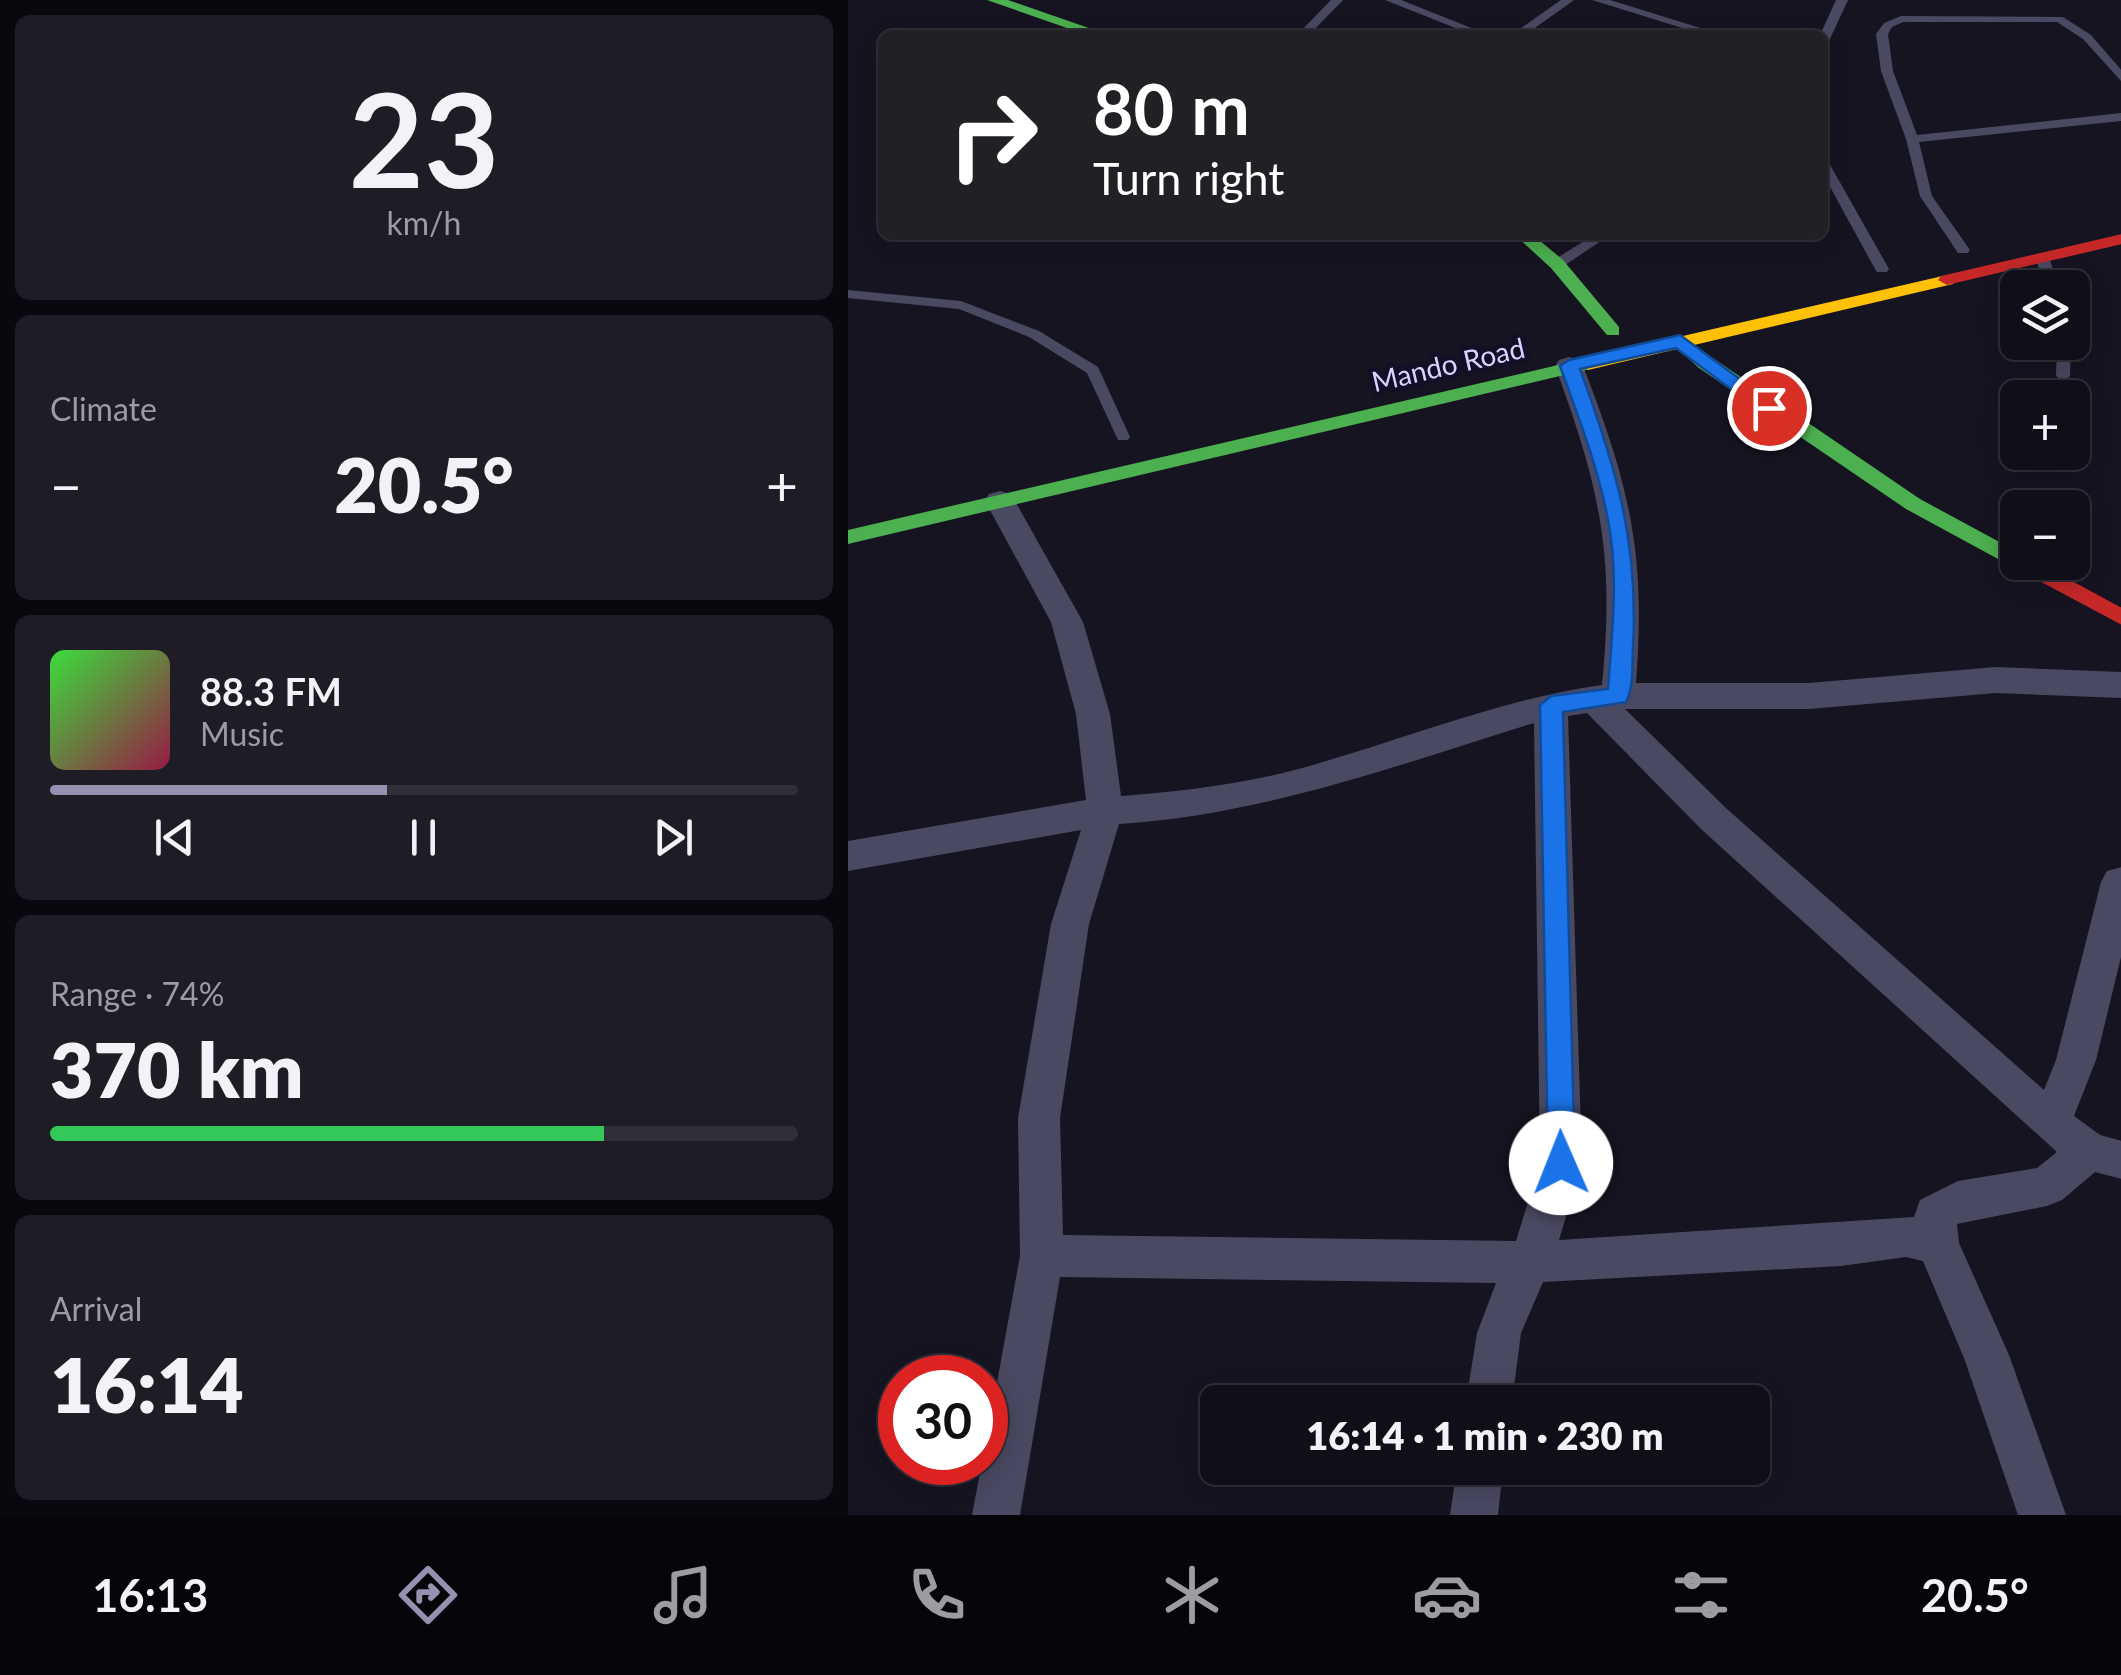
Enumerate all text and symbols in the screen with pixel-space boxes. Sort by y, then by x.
text: 23 [349,60,499,216]
text: 80 m [1093,66,1250,150]
icon: right [928,70,1058,200]
text: Turn right [1093,151,1284,205]
text: km/h [387,203,461,242]
map controls [2000,270,2090,580]
button: layers [2000,270,2090,360]
street label: Mando Road [1368,330,1528,398]
pin [1727,366,1812,451]
button: + [2000,380,2090,470]
icon: arrive [1742,381,1797,436]
text: Climate [50,389,157,428]
text: 20.5° [334,439,514,529]
text: − [50,452,82,518]
text: + [766,452,798,518]
button: − [2000,490,2090,580]
text: 88.3 FM [200,668,342,714]
text: Music [200,714,284,753]
icon: previous [147,810,202,865]
icon: pause [396,810,451,865]
icon: next [646,810,701,865]
text: Range · 74% [50,974,224,1013]
text: 370 km [50,1024,304,1114]
position arrow [1509,1111,1613,1215]
text: Arrival [50,1289,142,1328]
text: 16:14 [50,1339,244,1429]
speed limit sign: 30 [878,1355,1008,1485]
text: 16:14 · 1 min · 230 m [1306,1412,1664,1458]
icon: directions [393,1560,463,1630]
icon: music [648,1560,718,1630]
icon: phone [902,1560,972,1630]
icon: climate [1157,1560,1227,1630]
icon: car [1412,1560,1482,1630]
icon: filters [1666,1560,1736,1630]
text: 16:13 [92,1568,208,1622]
text: 20.5° [1921,1568,2029,1622]

